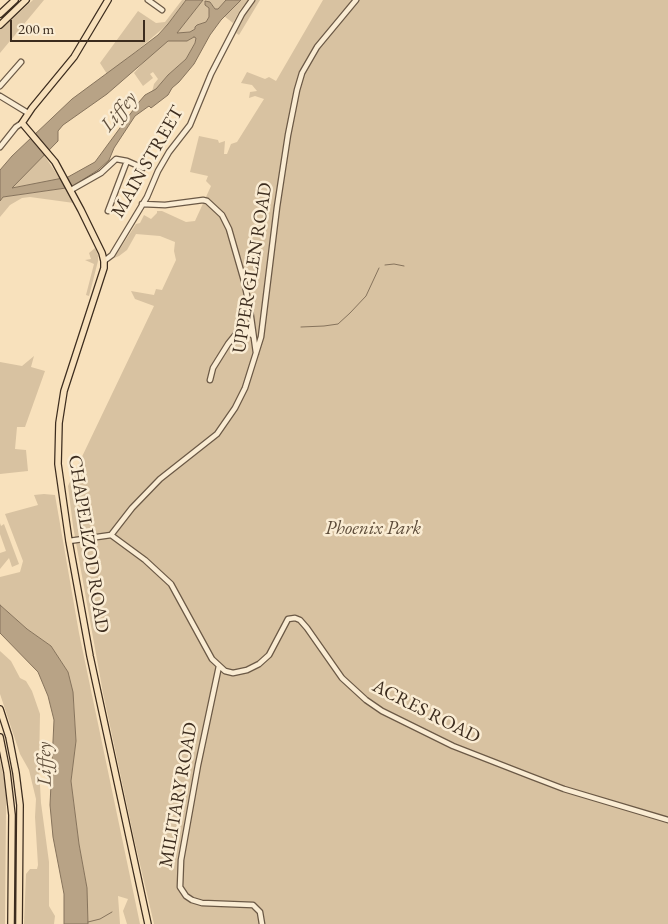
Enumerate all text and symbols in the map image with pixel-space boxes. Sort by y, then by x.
scale bar [12,10,148,42]
text: 200 m [18,19,54,38]
water label: Liffey [96,87,142,137]
street label: MAIN STREET [107,102,189,222]
street label: UPPER GLEN ROAD [228,181,278,355]
street label: CHAPELIZOD ROAD [63,453,113,635]
park label: Phoenix Park [325,518,421,540]
street label: ACRES ROAD [368,675,484,749]
street label: MILITARY ROAD [155,721,203,869]
water label: Liffey [33,741,57,787]

